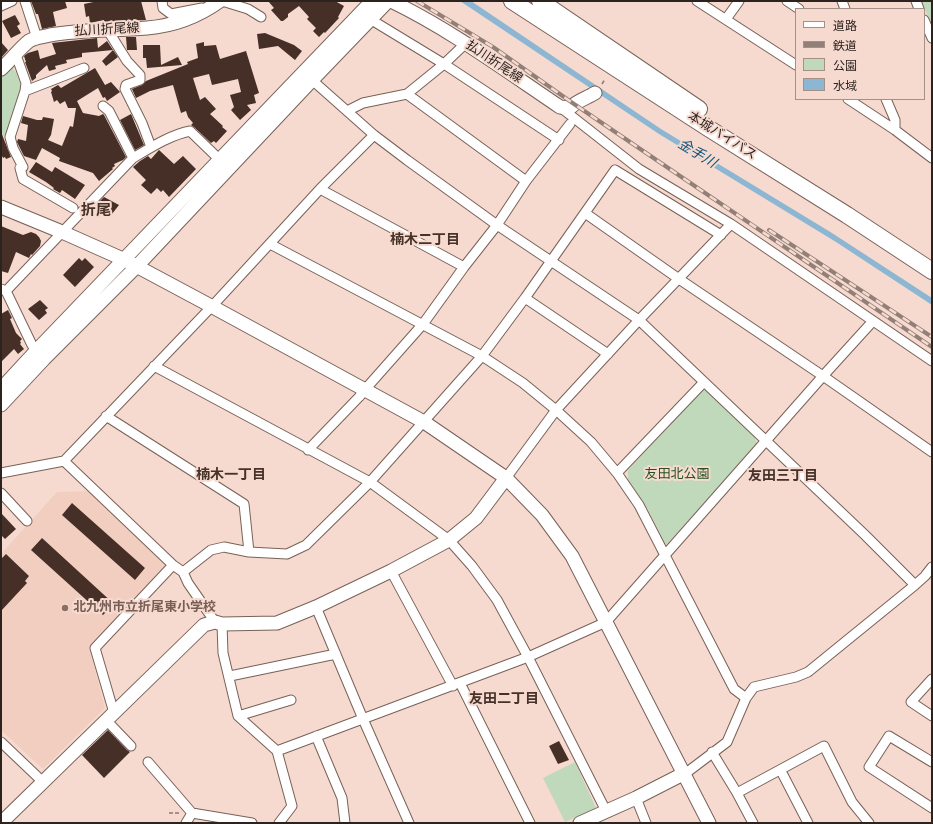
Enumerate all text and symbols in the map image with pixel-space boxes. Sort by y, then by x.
legend [795,8,925,100]
text: 道路 [833,19,857,33]
street label: 払川折尾線 [74,21,140,39]
street label: 払川折尾線 [463,37,525,87]
text: 鉄道 [833,39,857,53]
text: 公園 [833,59,857,73]
text: 水域 [833,79,857,93]
street label: 本城バイパス [685,109,759,163]
water label: 金手川 [675,136,719,172]
district label: 折尾 [81,202,111,220]
district label: 楠木二丁目 [390,232,460,248]
district label: 楠木一丁目 [196,467,266,483]
park label: 友田北公園 [645,467,709,483]
district label: 友田三丁目 [748,468,818,484]
place label: 北九州市立折尾東小学校 [73,600,216,616]
marker: 北九州市立折尾東小学校 [60,603,70,613]
district label: 友田二丁目 [469,691,539,707]

